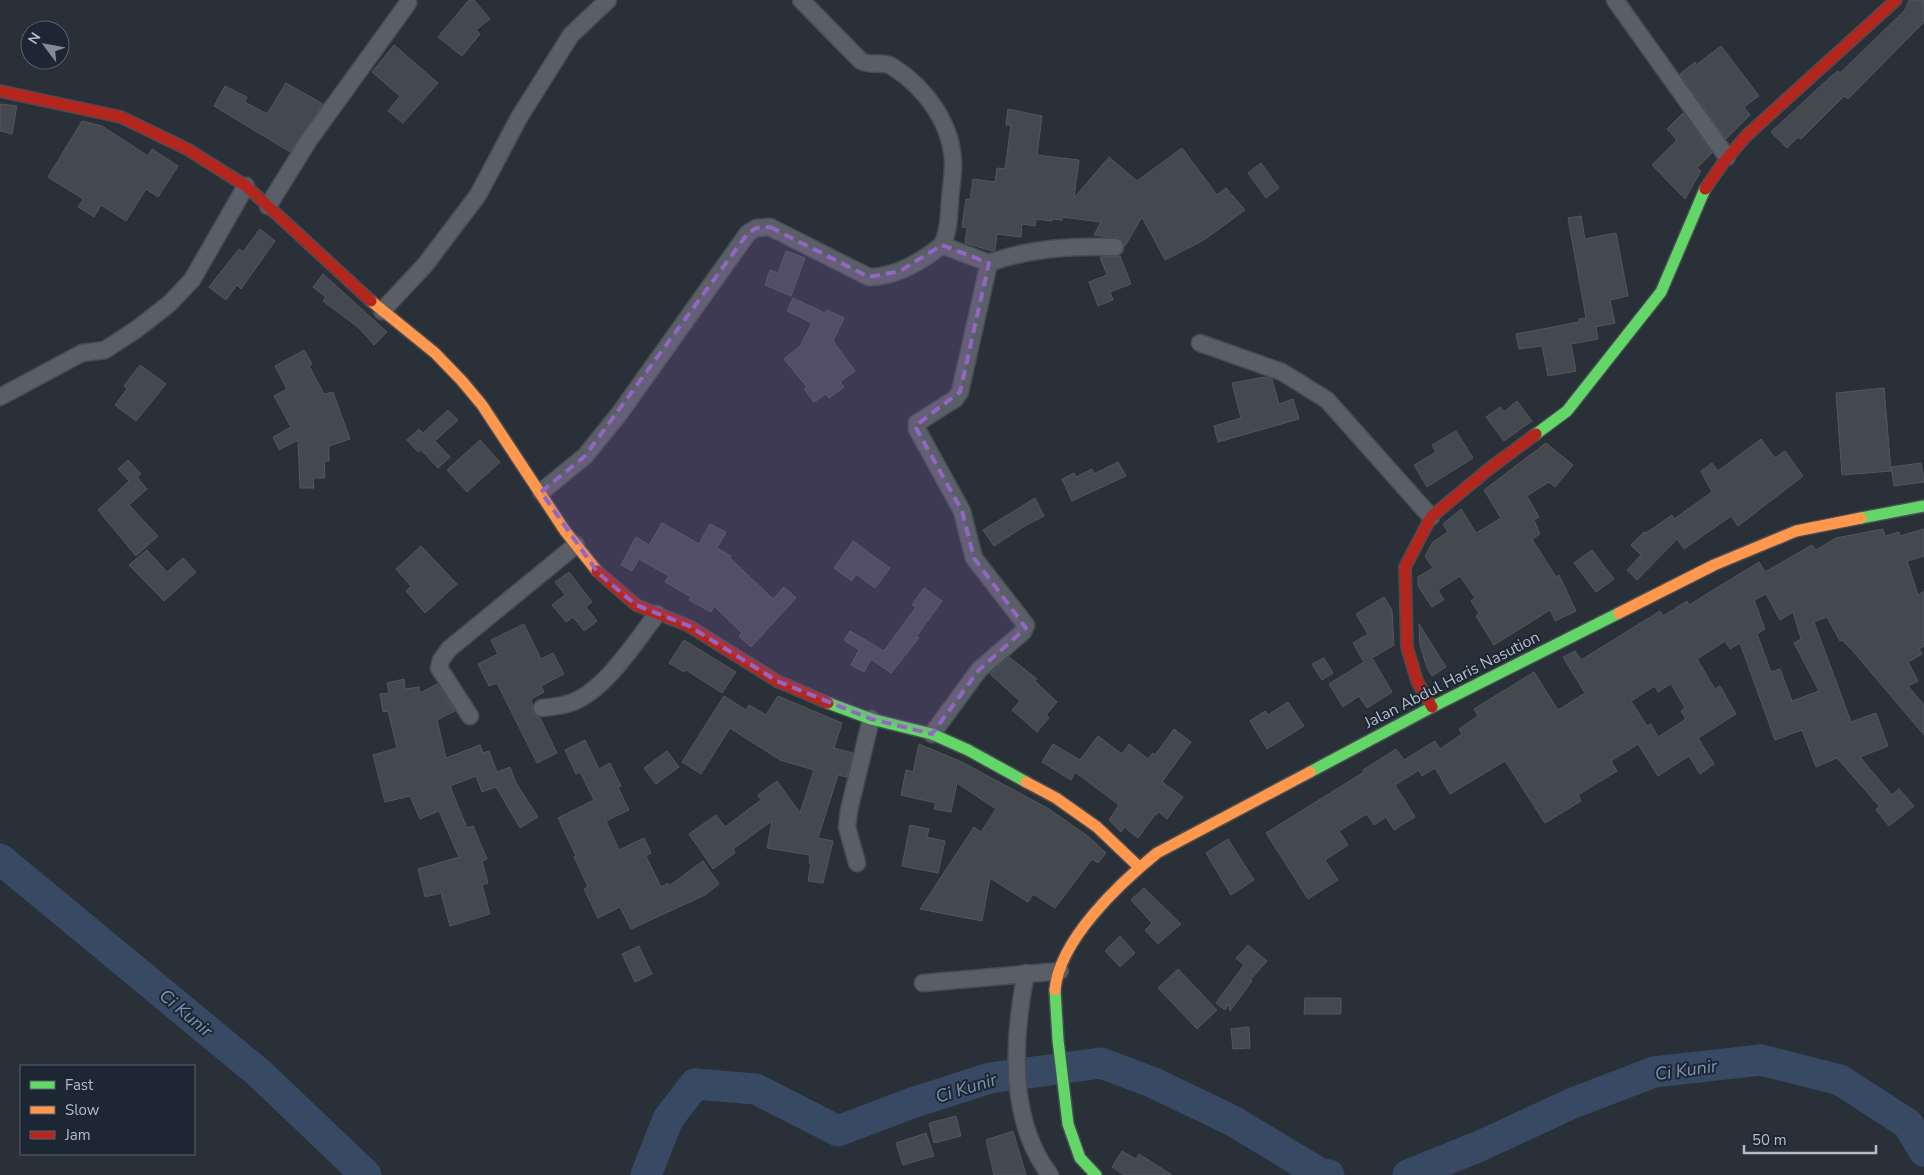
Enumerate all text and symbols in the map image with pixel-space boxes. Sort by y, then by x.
north arrow [20,20,70,70]
text: N [24,29,45,48]
street label: Jalan Abdul Haris Nasution [1359,626,1544,734]
water label: Ci Kunir [154,984,218,1043]
water label: Ci Kunir [1653,1054,1719,1086]
legend [20,1065,195,1155]
water label: Ci Kunir [932,1067,1000,1109]
text: Fast [65,1075,94,1095]
text: Slow [65,1100,100,1120]
scale bar [1744,1122,1876,1154]
text: Jam [64,1125,91,1145]
text: 50 m [1752,1130,1787,1150]

